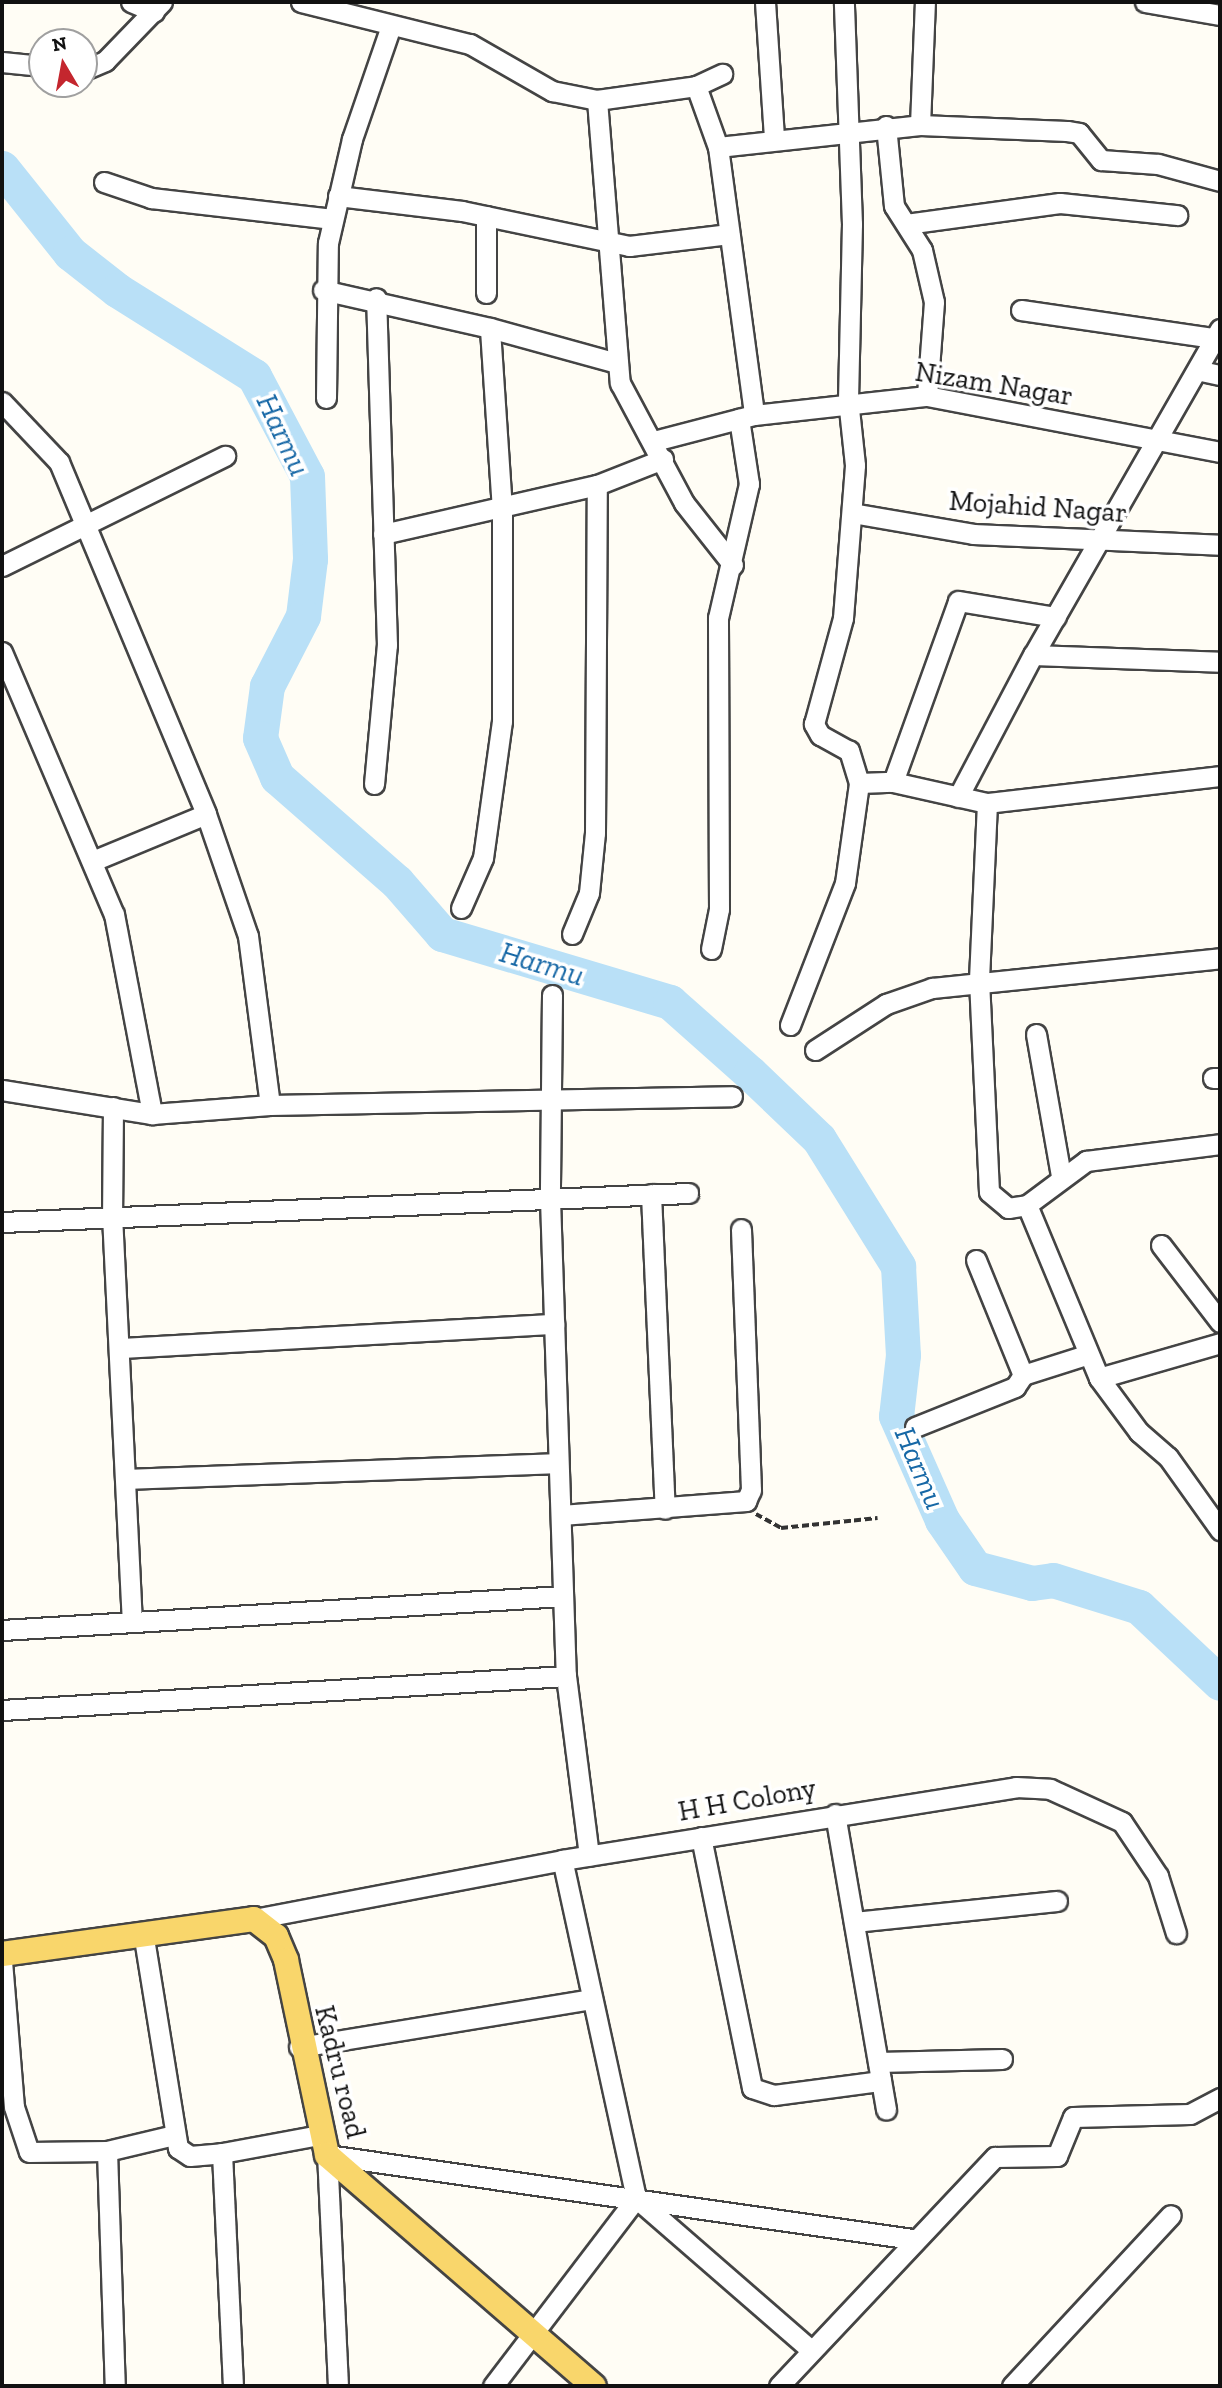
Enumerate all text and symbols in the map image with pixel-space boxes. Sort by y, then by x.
north arrow [28,28,98,98]
text: N [50,31,69,56]
street label: Nizam Nagar [913,355,1075,413]
water label: Harmu [249,388,317,482]
street label: Mojahid Nagar [948,484,1128,530]
water label: Harmu [496,934,588,994]
water label: Harmu [887,1421,953,1515]
street label: H H Colony [676,1771,818,1829]
street label: Kadru road [307,2002,373,2142]

